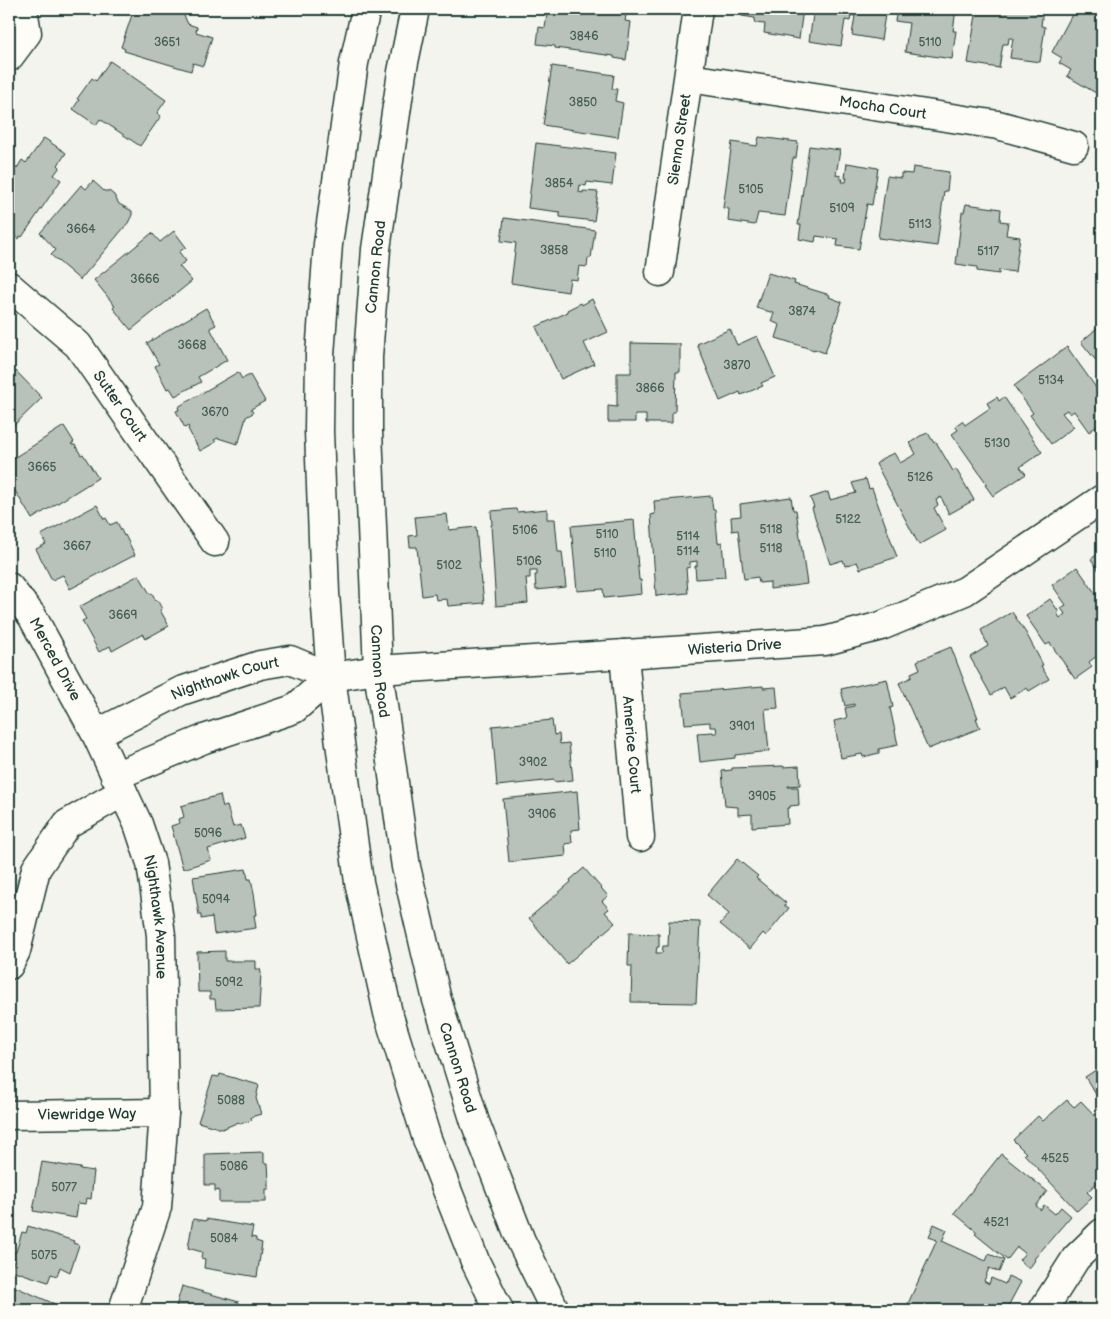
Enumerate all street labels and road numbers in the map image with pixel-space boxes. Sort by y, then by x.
street label: Mocha Court [838,91,928,124]
street label: Sienna Street [663,92,695,186]
street label: Cannon Road [362,220,390,314]
street label: Sutter Court [89,367,152,445]
street label: Merced Drive [25,614,86,704]
street label: Cannon Road [367,624,394,719]
street label: Wisteria Drive [687,634,782,659]
street label: Nighthawk Court [167,652,280,704]
street label: Americe Court [618,695,646,795]
street label: Nighthawk Avenue [139,852,171,979]
street label: Cannon Road [435,1020,481,1115]
street label: Viewridge Way [38,1104,137,1124]

